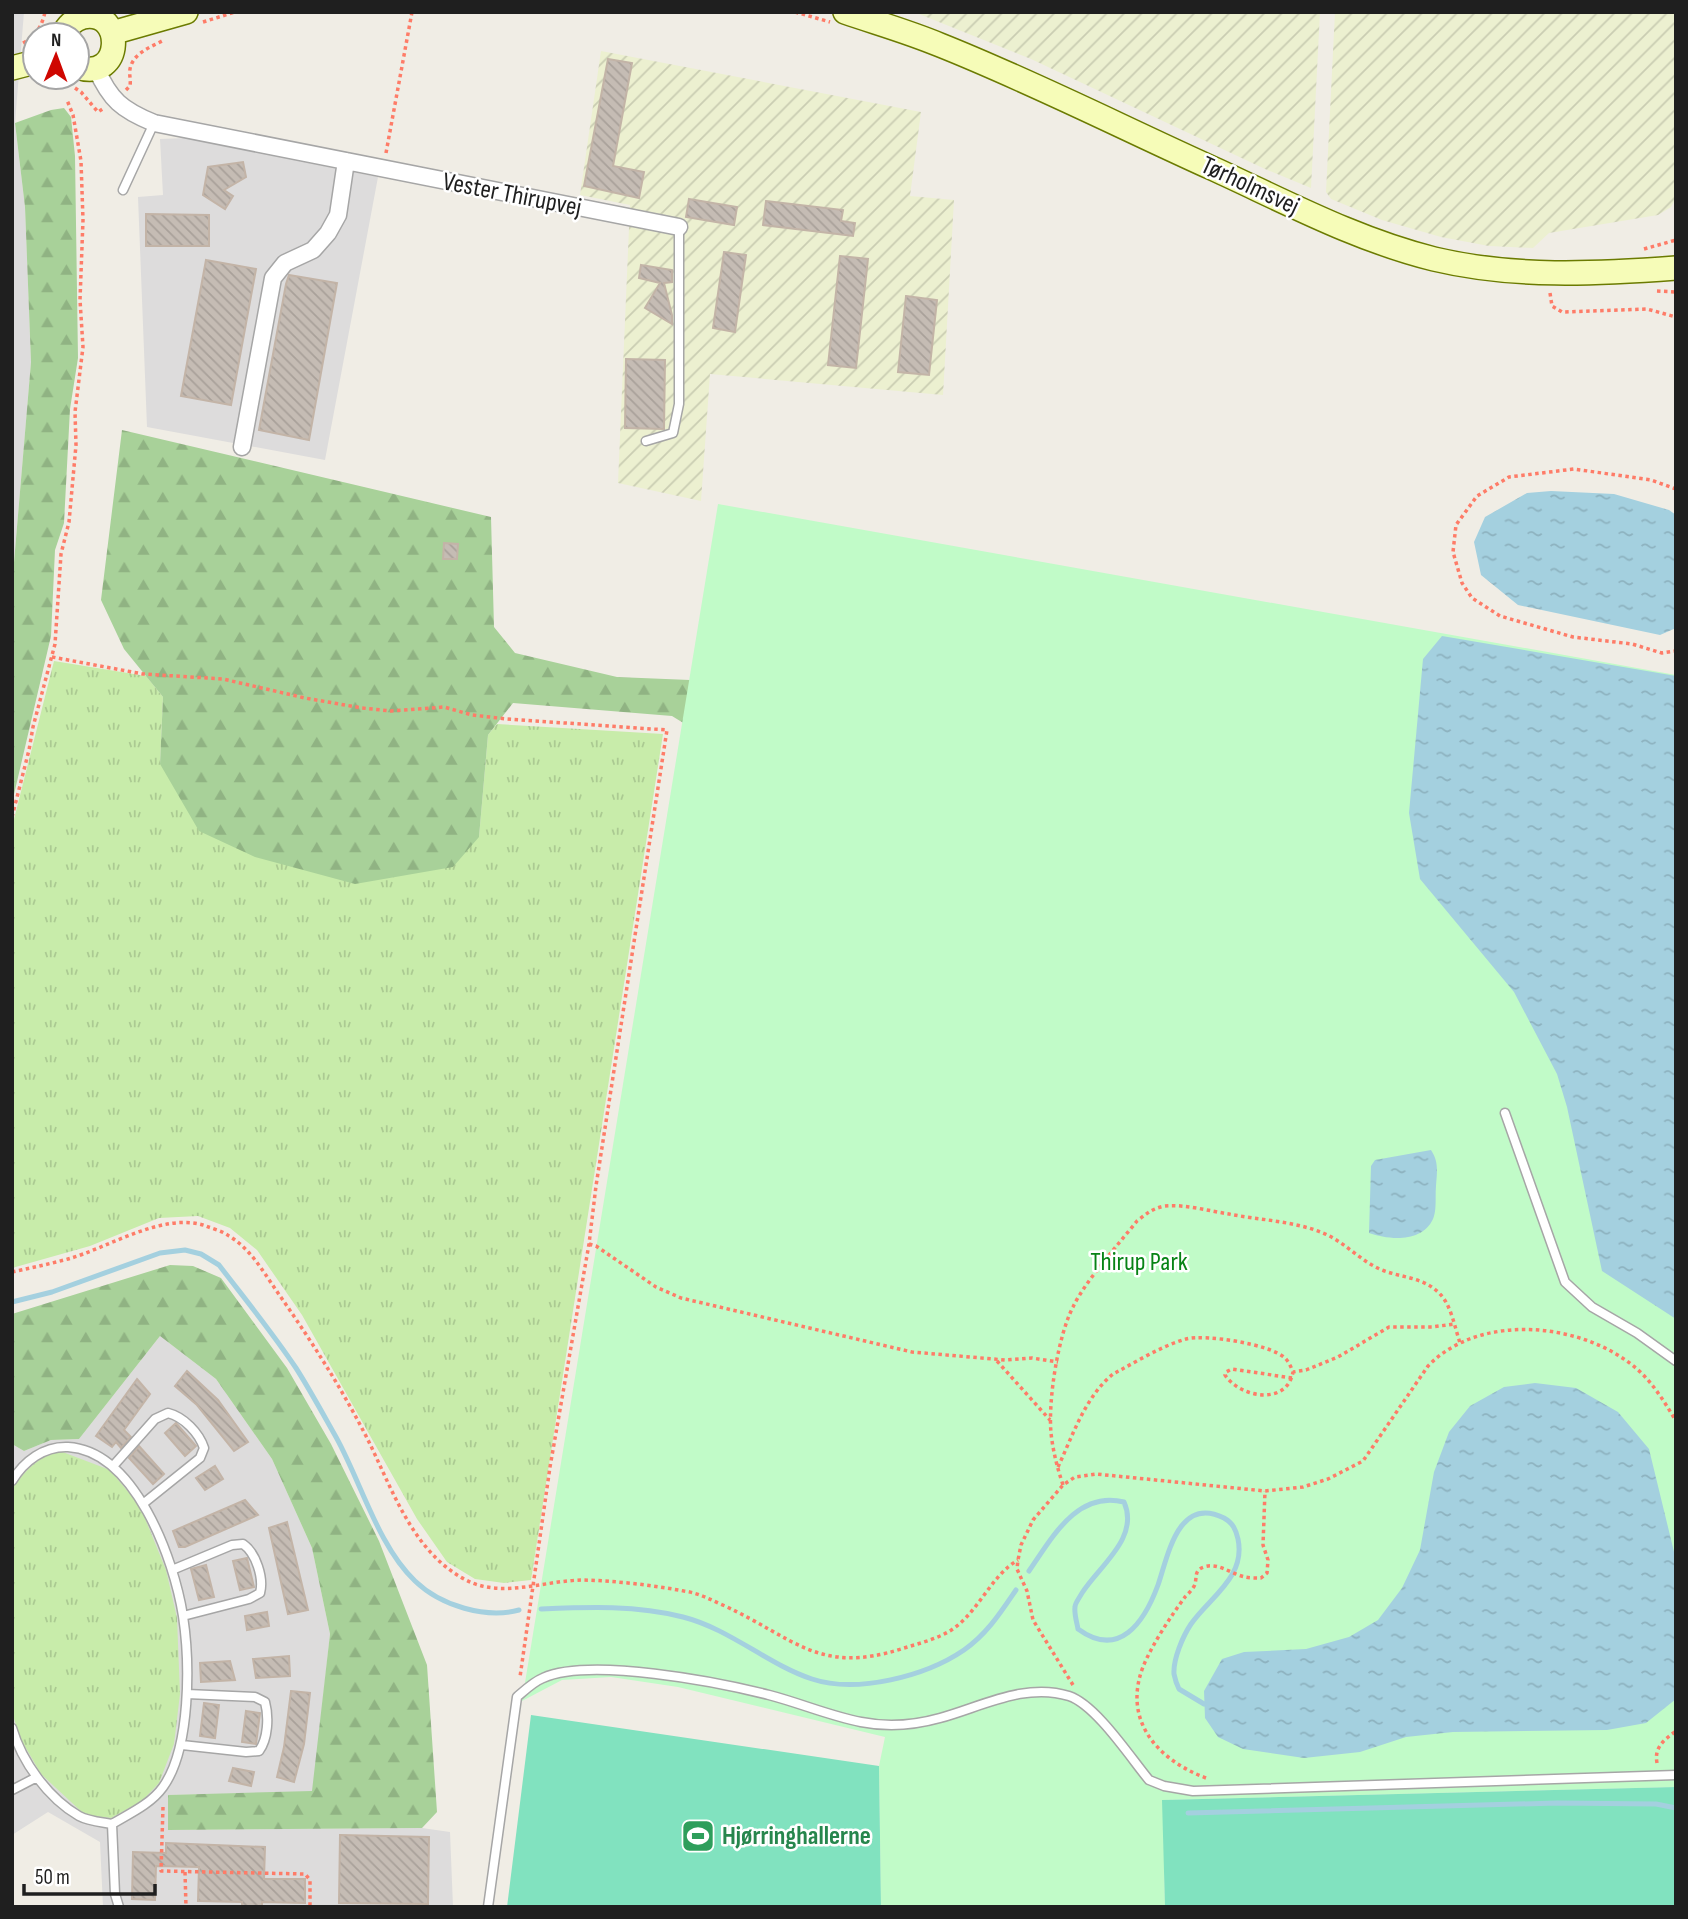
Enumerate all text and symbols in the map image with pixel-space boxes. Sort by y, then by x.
north arrow [21,21,91,91]
text: N [51,29,62,52]
street label: Tørholmsvej [1196,150,1304,222]
street label: Vester Thirupvej [440,166,584,224]
park label: Thirup Park [1090,1247,1188,1278]
sports icon: Hjørringhallerne [679,1817,717,1855]
place label: Hjørringhallerne [722,1821,871,1852]
scale bar [24,1853,156,1897]
text: 50 m [35,1865,70,1890]

